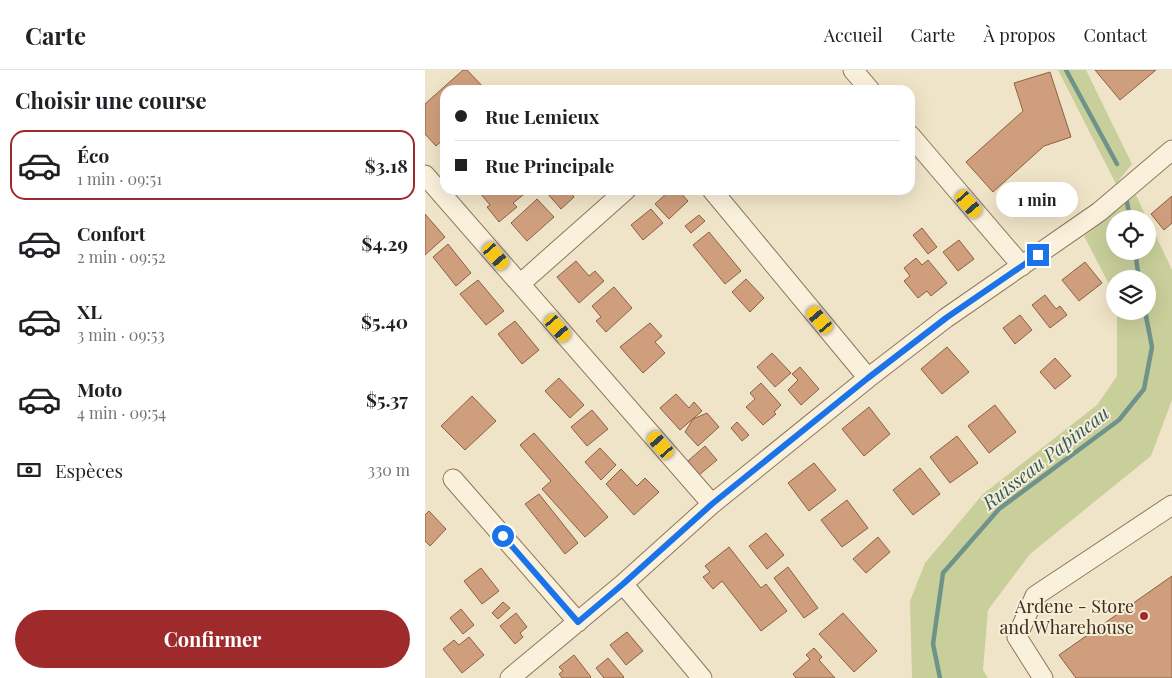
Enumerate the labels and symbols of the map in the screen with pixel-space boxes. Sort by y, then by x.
callout: 1 min [997,182,1079,218]
car [953,188,984,220]
car [480,240,511,272]
route end [1027,244,1049,266]
car [804,304,835,336]
car [542,312,573,344]
water label: Ruisseau Papineau [975,399,1114,515]
car [645,429,676,461]
route start [492,525,514,547]
place label: Ardene - Store and Wharehouse [999,594,1134,639]
marker: Ardene - Store and Wharehouse [1138,610,1150,622]

